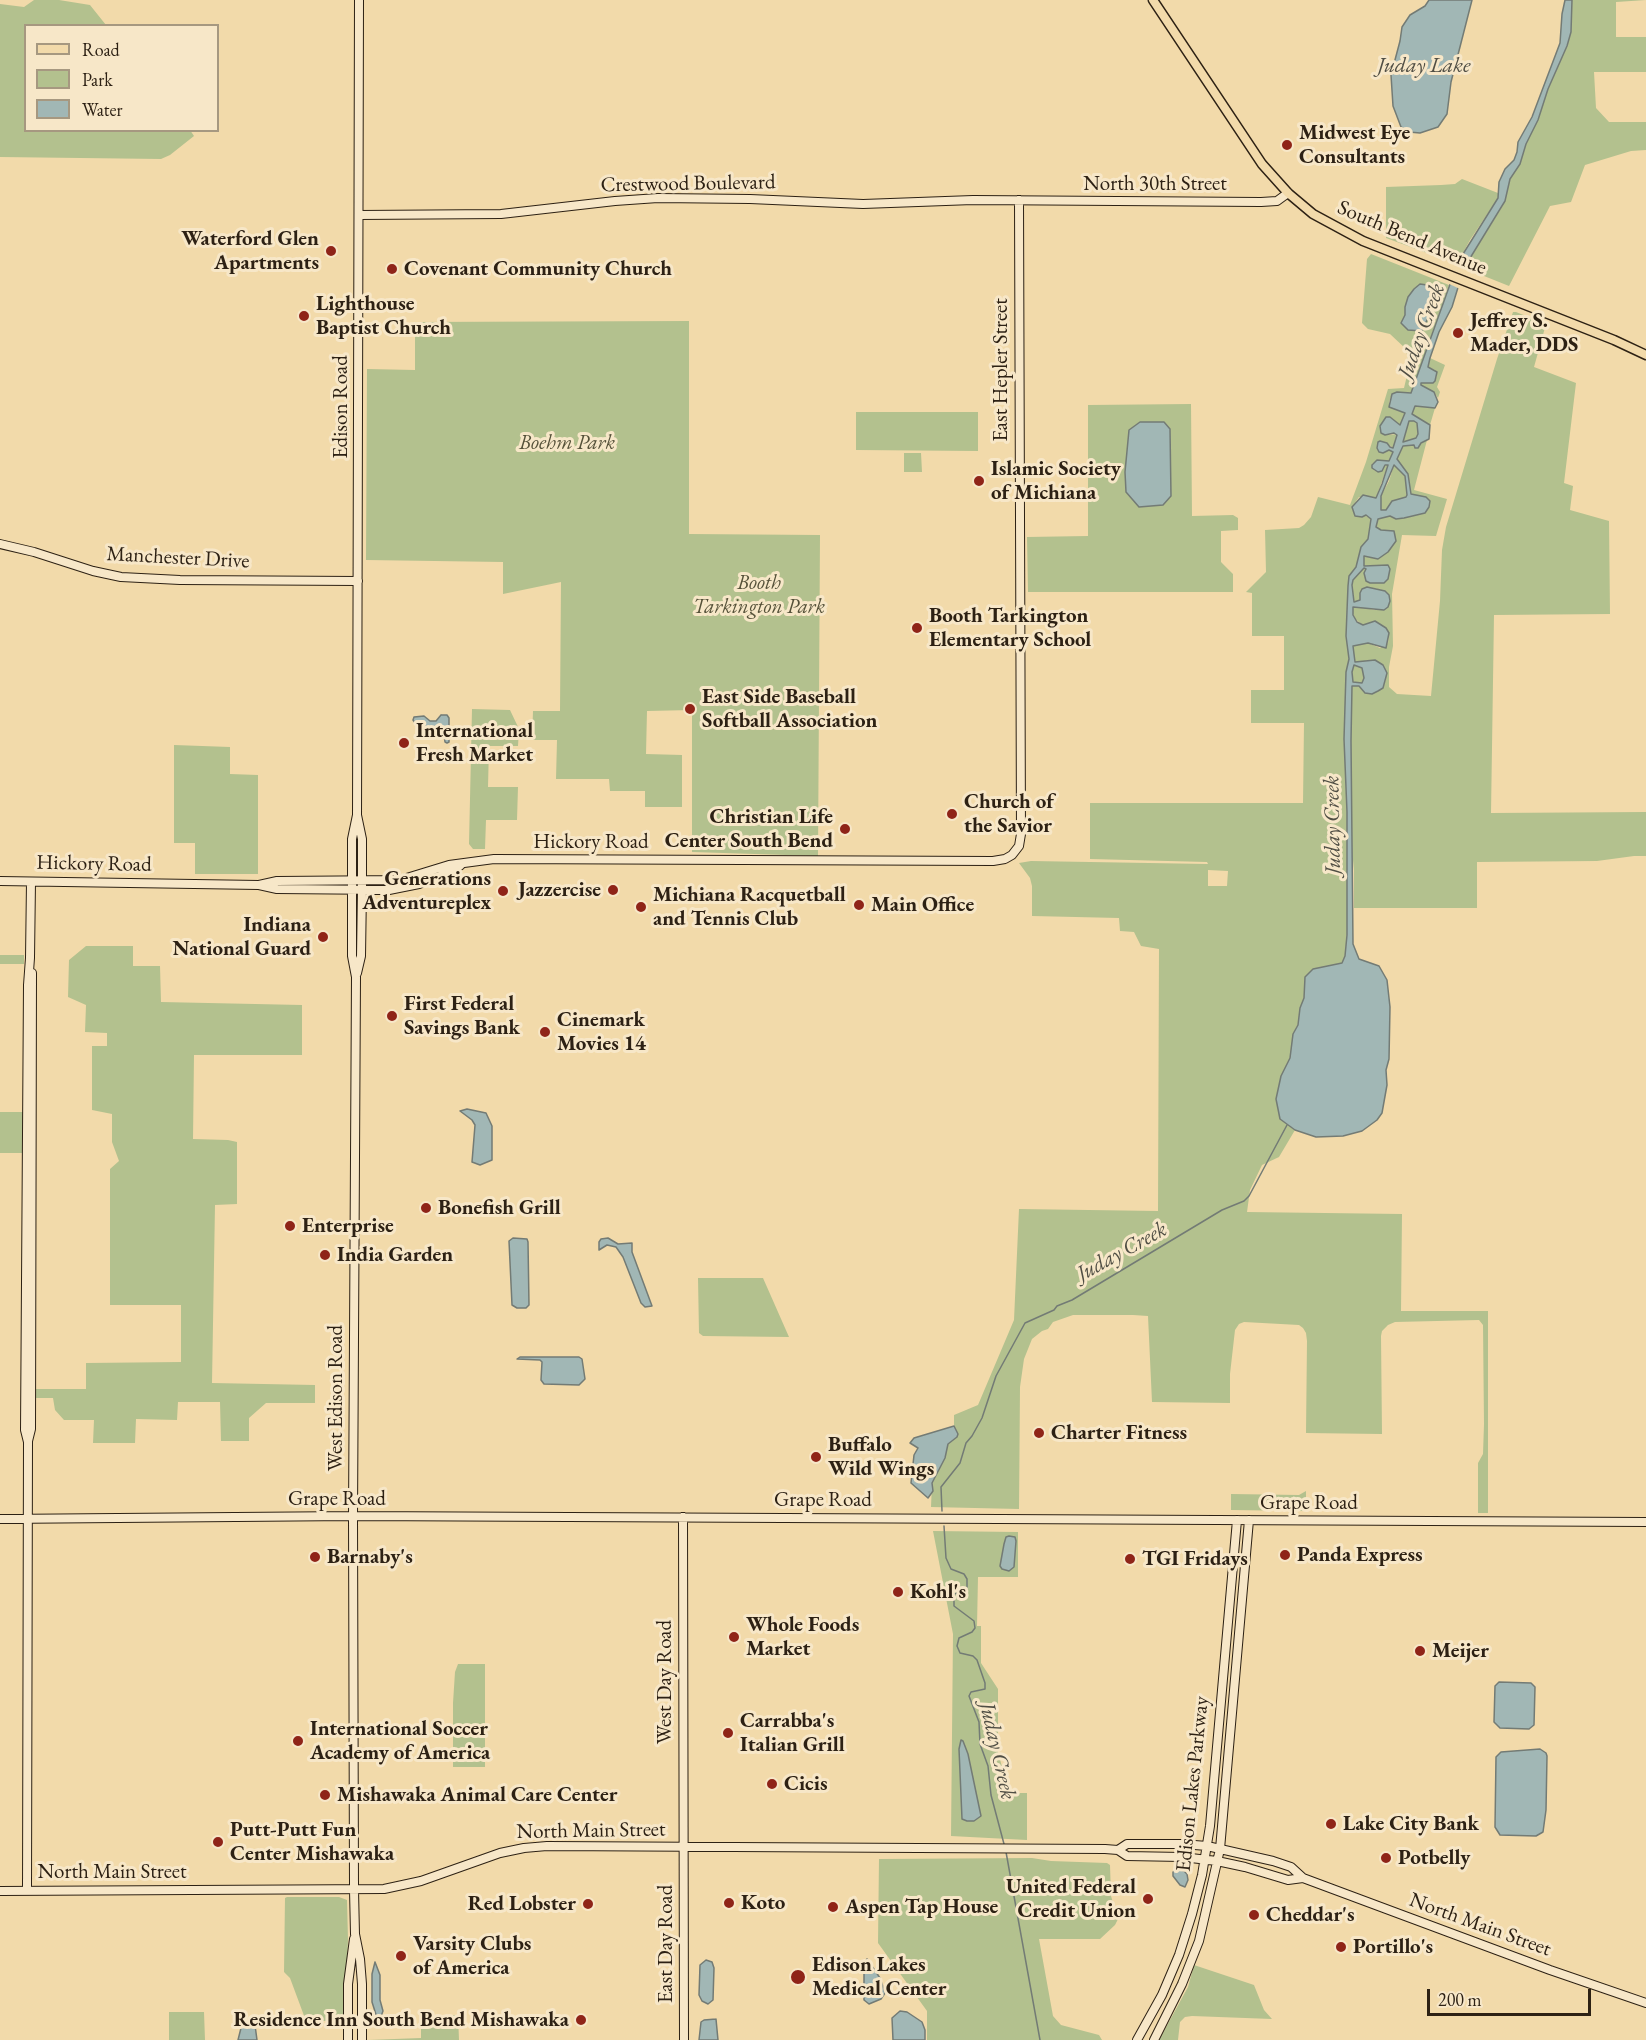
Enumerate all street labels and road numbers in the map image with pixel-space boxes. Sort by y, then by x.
street label: Crestwood Boulevard [600,170,776,198]
street label: North 30th Street [1083,171,1227,197]
street label: South Bend Avenue [1334,195,1490,281]
street label: East Hepler Street [988,298,1014,442]
street label: Edison Road [328,355,354,459]
street label: Manchester Drive [106,542,250,574]
street label: Hickory Road [533,829,649,855]
street label: Hickory Road [36,850,152,878]
street label: West Edison Road [323,1325,349,1471]
street label: Grape Road [288,1486,386,1512]
street label: Grape Road [774,1487,872,1513]
street label: Grape Road [1260,1490,1358,1516]
street label: West Day Road [652,1620,678,1744]
street label: Edison Lakes Parkway [1171,1695,1215,1873]
street label: North Main Street [516,1817,666,1845]
street label: North Main Street [37,1859,187,1885]
street label: East Day Road [653,1885,679,2003]
street label: North Main Street [1406,1888,1554,1962]

